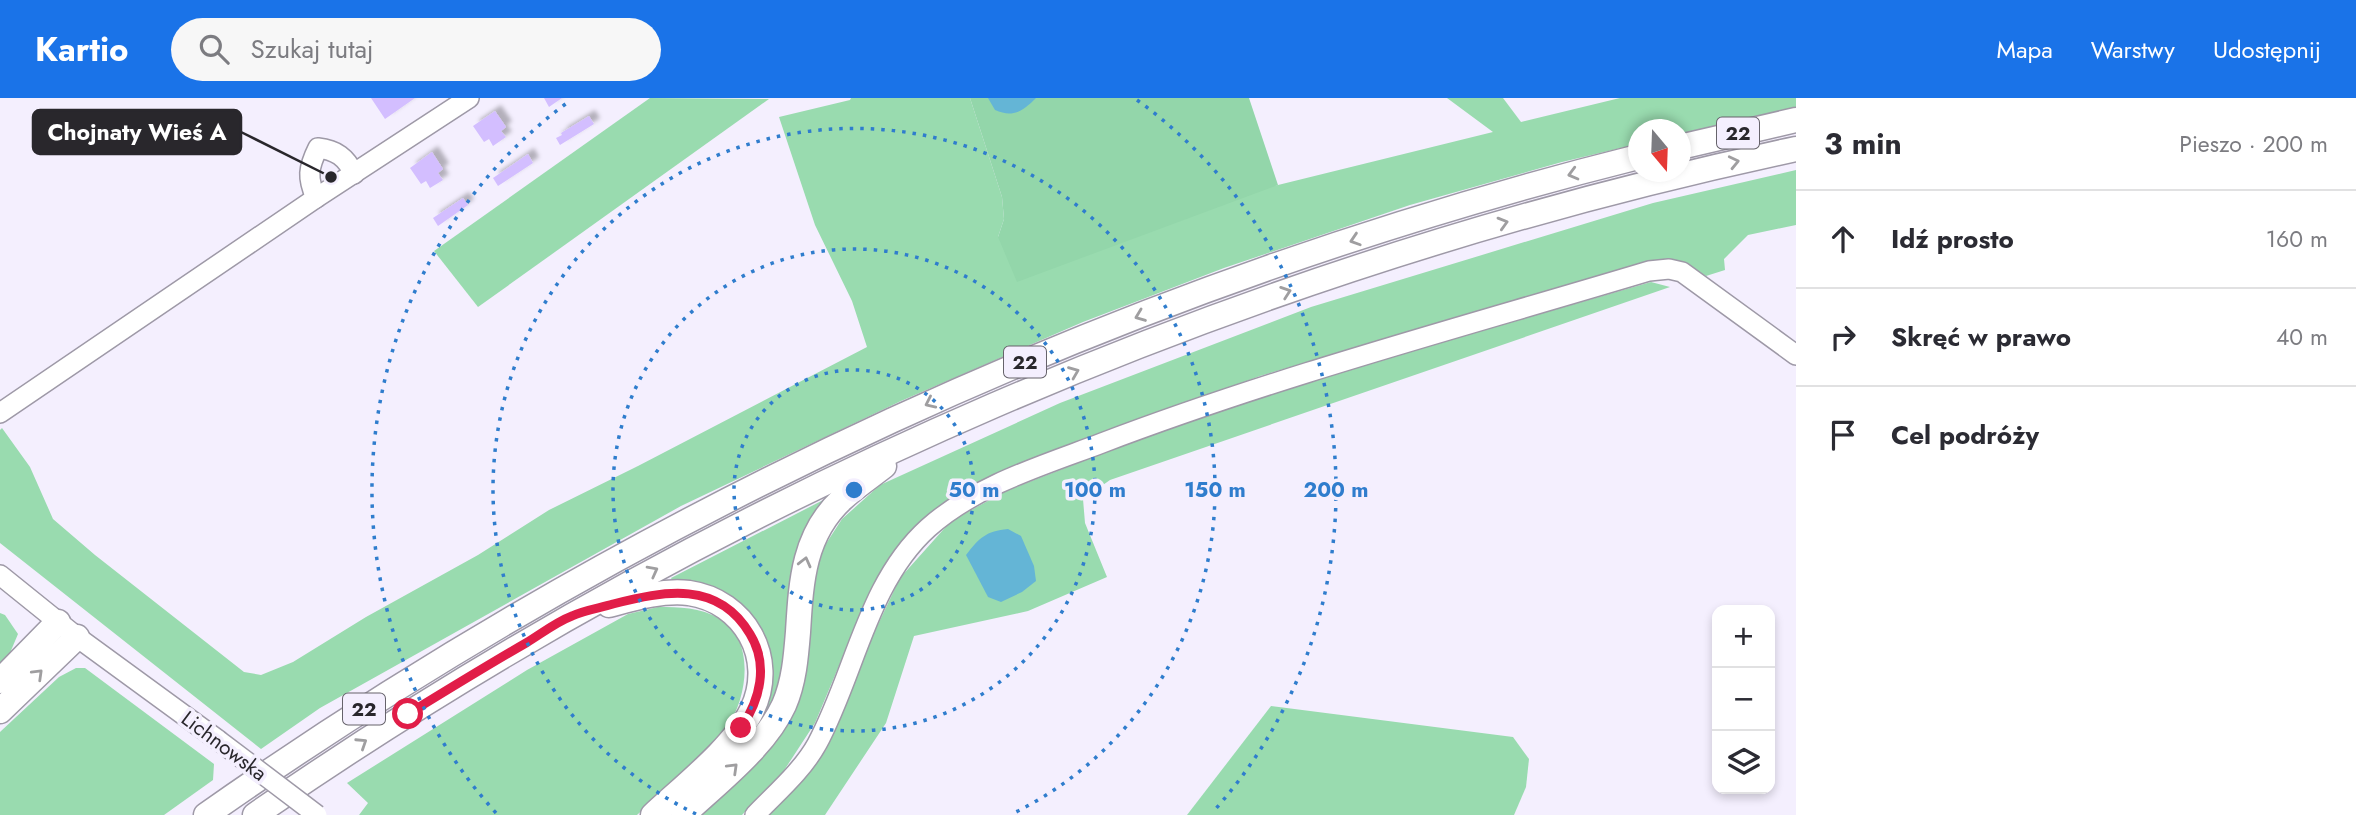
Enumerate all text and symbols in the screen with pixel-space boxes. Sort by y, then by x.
search box [171,18,661,81]
text: Kartio [35,26,129,73]
icon: search [195,30,233,68]
text: Szukaj tutaj [251,30,373,68]
text: Mapa [1996,32,2053,67]
text: Warstwy [2091,32,2175,67]
text: Udostępnij [2213,32,2321,67]
callout: Chojnaty Wieś A [33,110,241,154]
text: Chojnaty Wieś A [47,115,227,149]
road number: 22 [1717,118,1759,148]
north arrow [1628,119,1691,182]
text: 3 min [1824,122,1902,165]
text: Pieszo · 200 m [2179,127,2328,161]
one-way arrow [1728,156,1740,171]
one-way arrow [1567,166,1579,181]
one-way arrow [1497,216,1509,231]
icon: ahead [1824,220,1862,258]
text: Idź prosto [1891,220,2014,258]
text: 160 m [2266,222,2328,256]
one-way arrow [1349,232,1361,246]
one-way arrow [1280,286,1292,300]
one-way arrow [1135,308,1147,322]
icon: right [1824,318,1862,356]
text: Skręć w prawo [1891,318,2071,356]
text: 40 m [2276,320,2328,354]
road number: 22 [1004,346,1046,378]
one-way arrow [1067,367,1079,381]
one-way arrow [925,395,938,409]
icon: arrive [1824,416,1862,454]
text: Cel podróży [1891,416,2039,454]
text: 50 m [949,475,999,505]
text: 100 m [1064,475,1126,505]
text: 150 m [1184,475,1246,505]
text: 200 m [1303,475,1369,505]
centre of rings [842,478,866,502]
one-way arrow [797,556,811,568]
one-way arrow [646,566,658,579]
map controls [1712,605,1775,794]
button: + [1712,605,1775,668]
button: − [1712,668,1775,731]
one-way arrow [30,670,43,683]
road number: 22 [343,694,385,724]
route start [392,698,423,729]
street label: Lichnowska [175,704,273,788]
route end [725,712,756,743]
button: layers [1712,731,1775,794]
one-way arrow [355,739,368,752]
one-way arrow [724,764,737,776]

